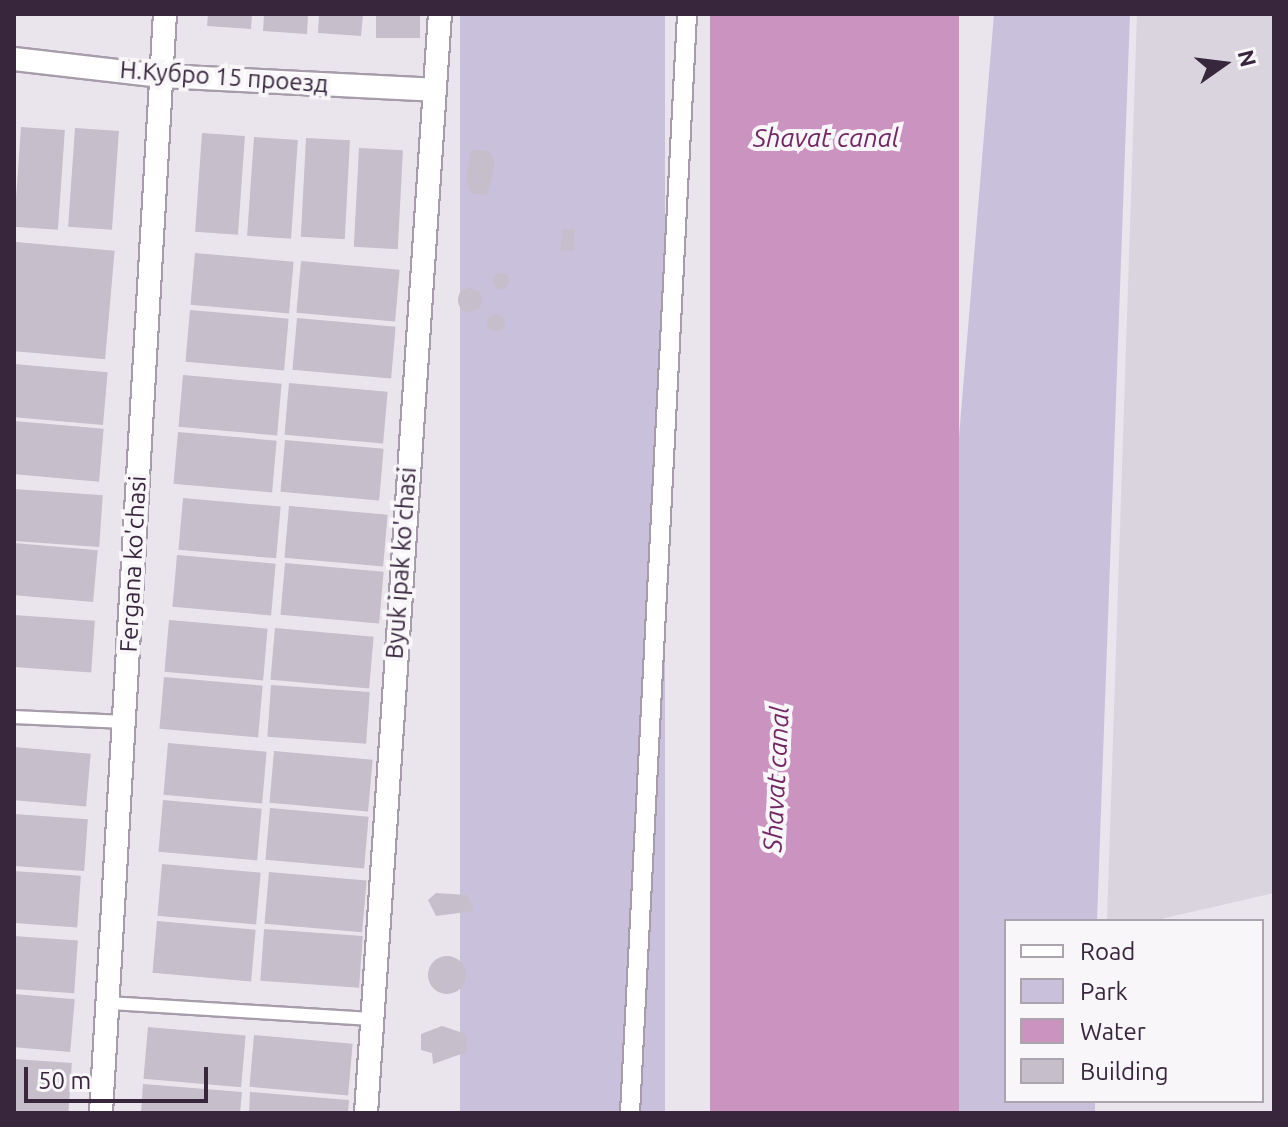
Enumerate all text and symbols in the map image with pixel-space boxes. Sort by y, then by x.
north arrow [1184,24,1264,104]
text: N [1234,47,1262,69]
street label: Н.Кубро 15 проезд [119,55,329,99]
water label: Shavat canal [753,122,899,154]
street label: Byuk ipak ko'chasi [380,466,422,660]
street label: Fergana ko'chasi [114,475,152,653]
water label: Shavat canal [757,705,795,853]
legend [1004,919,1264,1103]
text: Road [1080,938,1135,965]
text: Park [1080,978,1128,1005]
text: Water [1080,1018,1146,1045]
scale bar [28,1051,212,1101]
text: Building [1080,1058,1168,1085]
text: 50 m [38,1067,91,1094]

